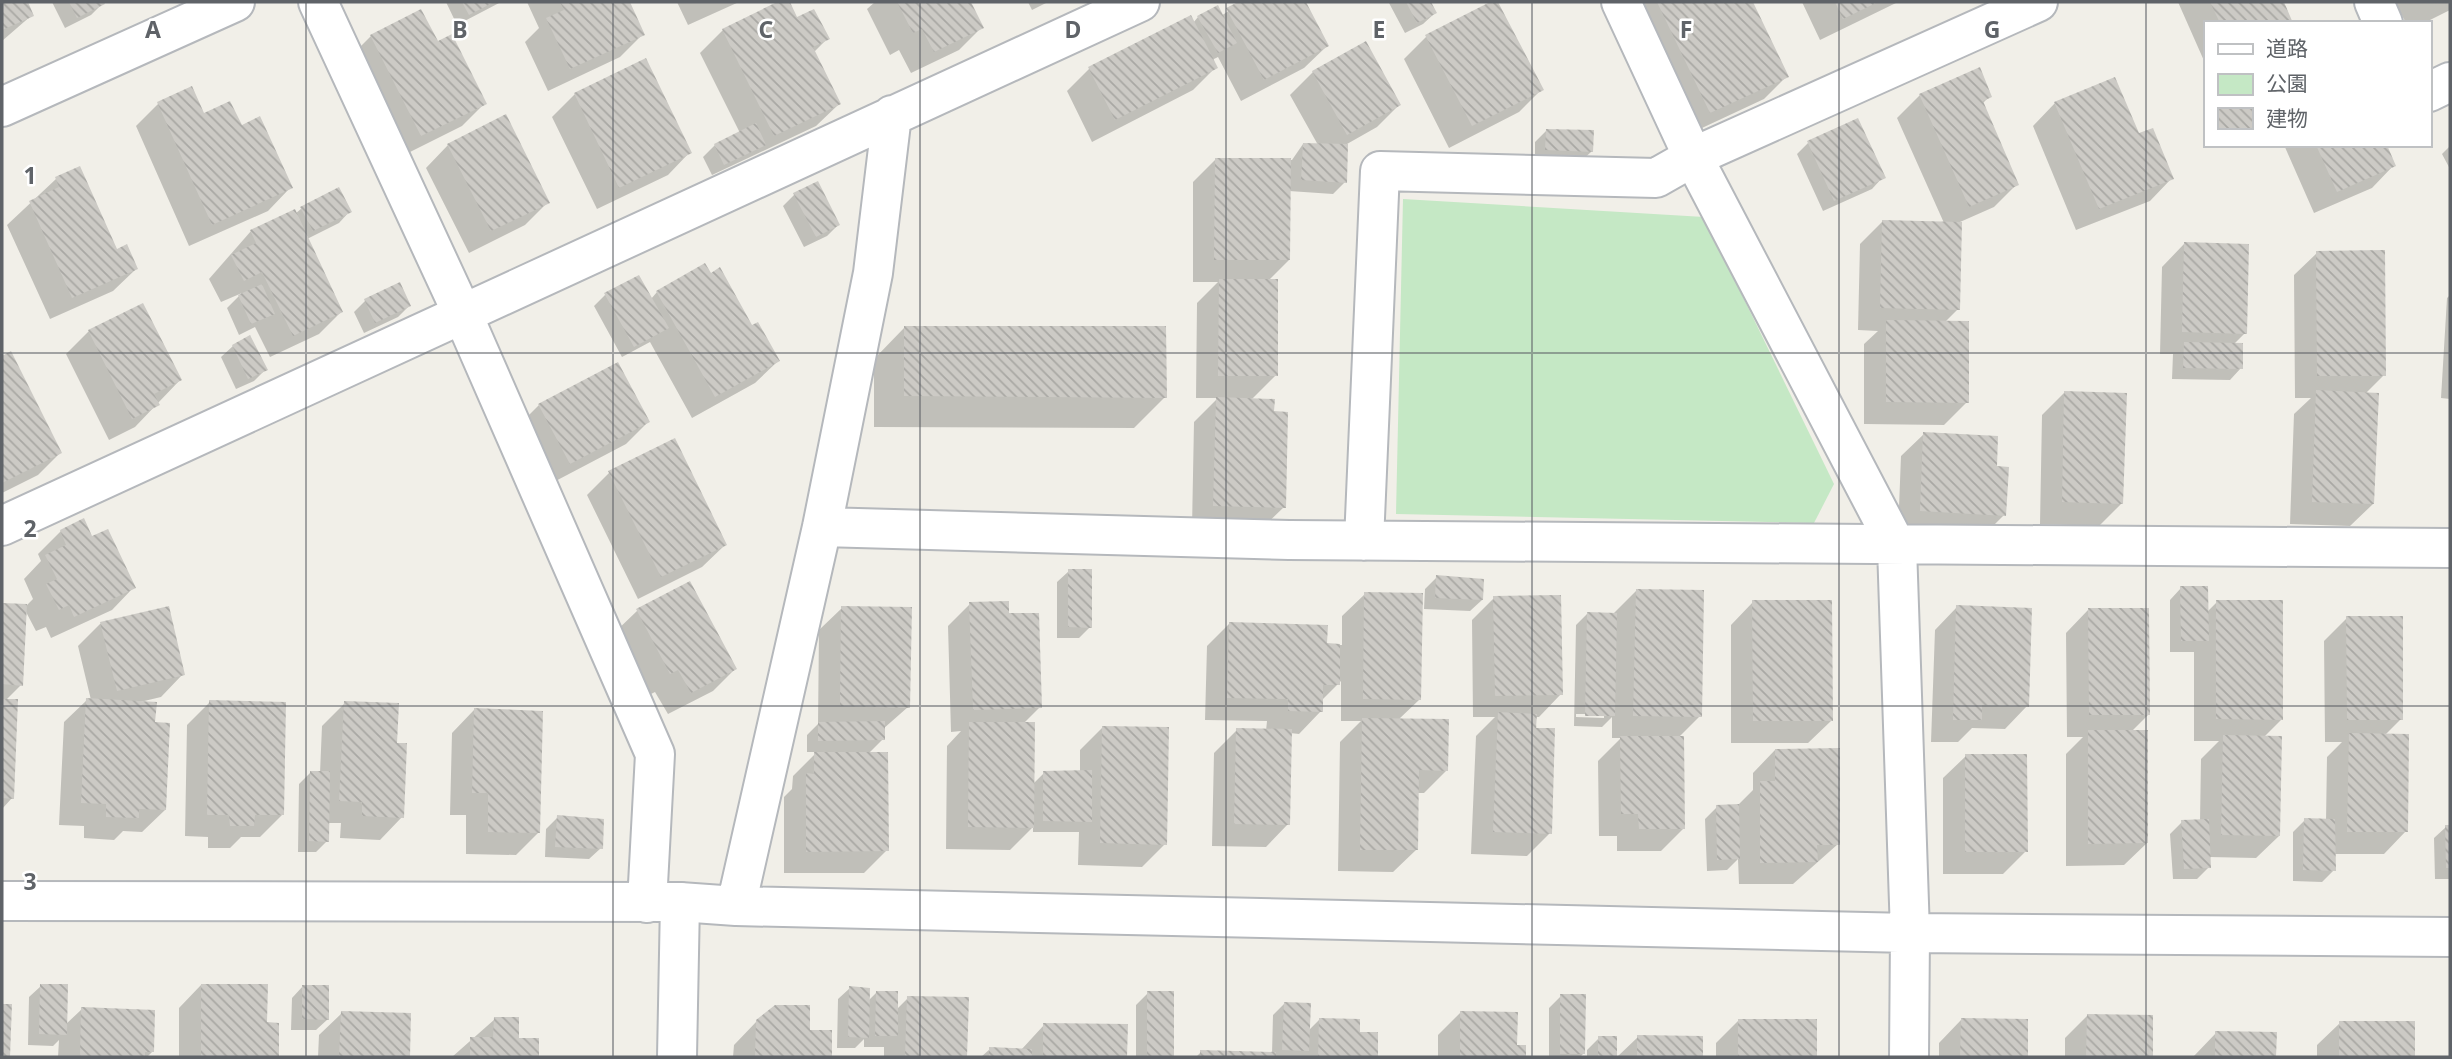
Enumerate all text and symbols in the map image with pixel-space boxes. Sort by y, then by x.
text: A [145,13,161,45]
text: B [452,13,468,45]
text: C [759,13,774,45]
text: D [1065,13,1081,45]
text: E [1373,13,1385,45]
text: F [1680,13,1692,45]
text: G [1984,13,2000,45]
legend [2204,21,2431,147]
text: 道路 [2266,34,2308,62]
text: 公園 [2266,69,2308,97]
text: 建物 [2266,104,2308,132]
text: 1 [23,159,37,191]
text: 2 [23,512,37,544]
text: 3 [23,865,37,897]

